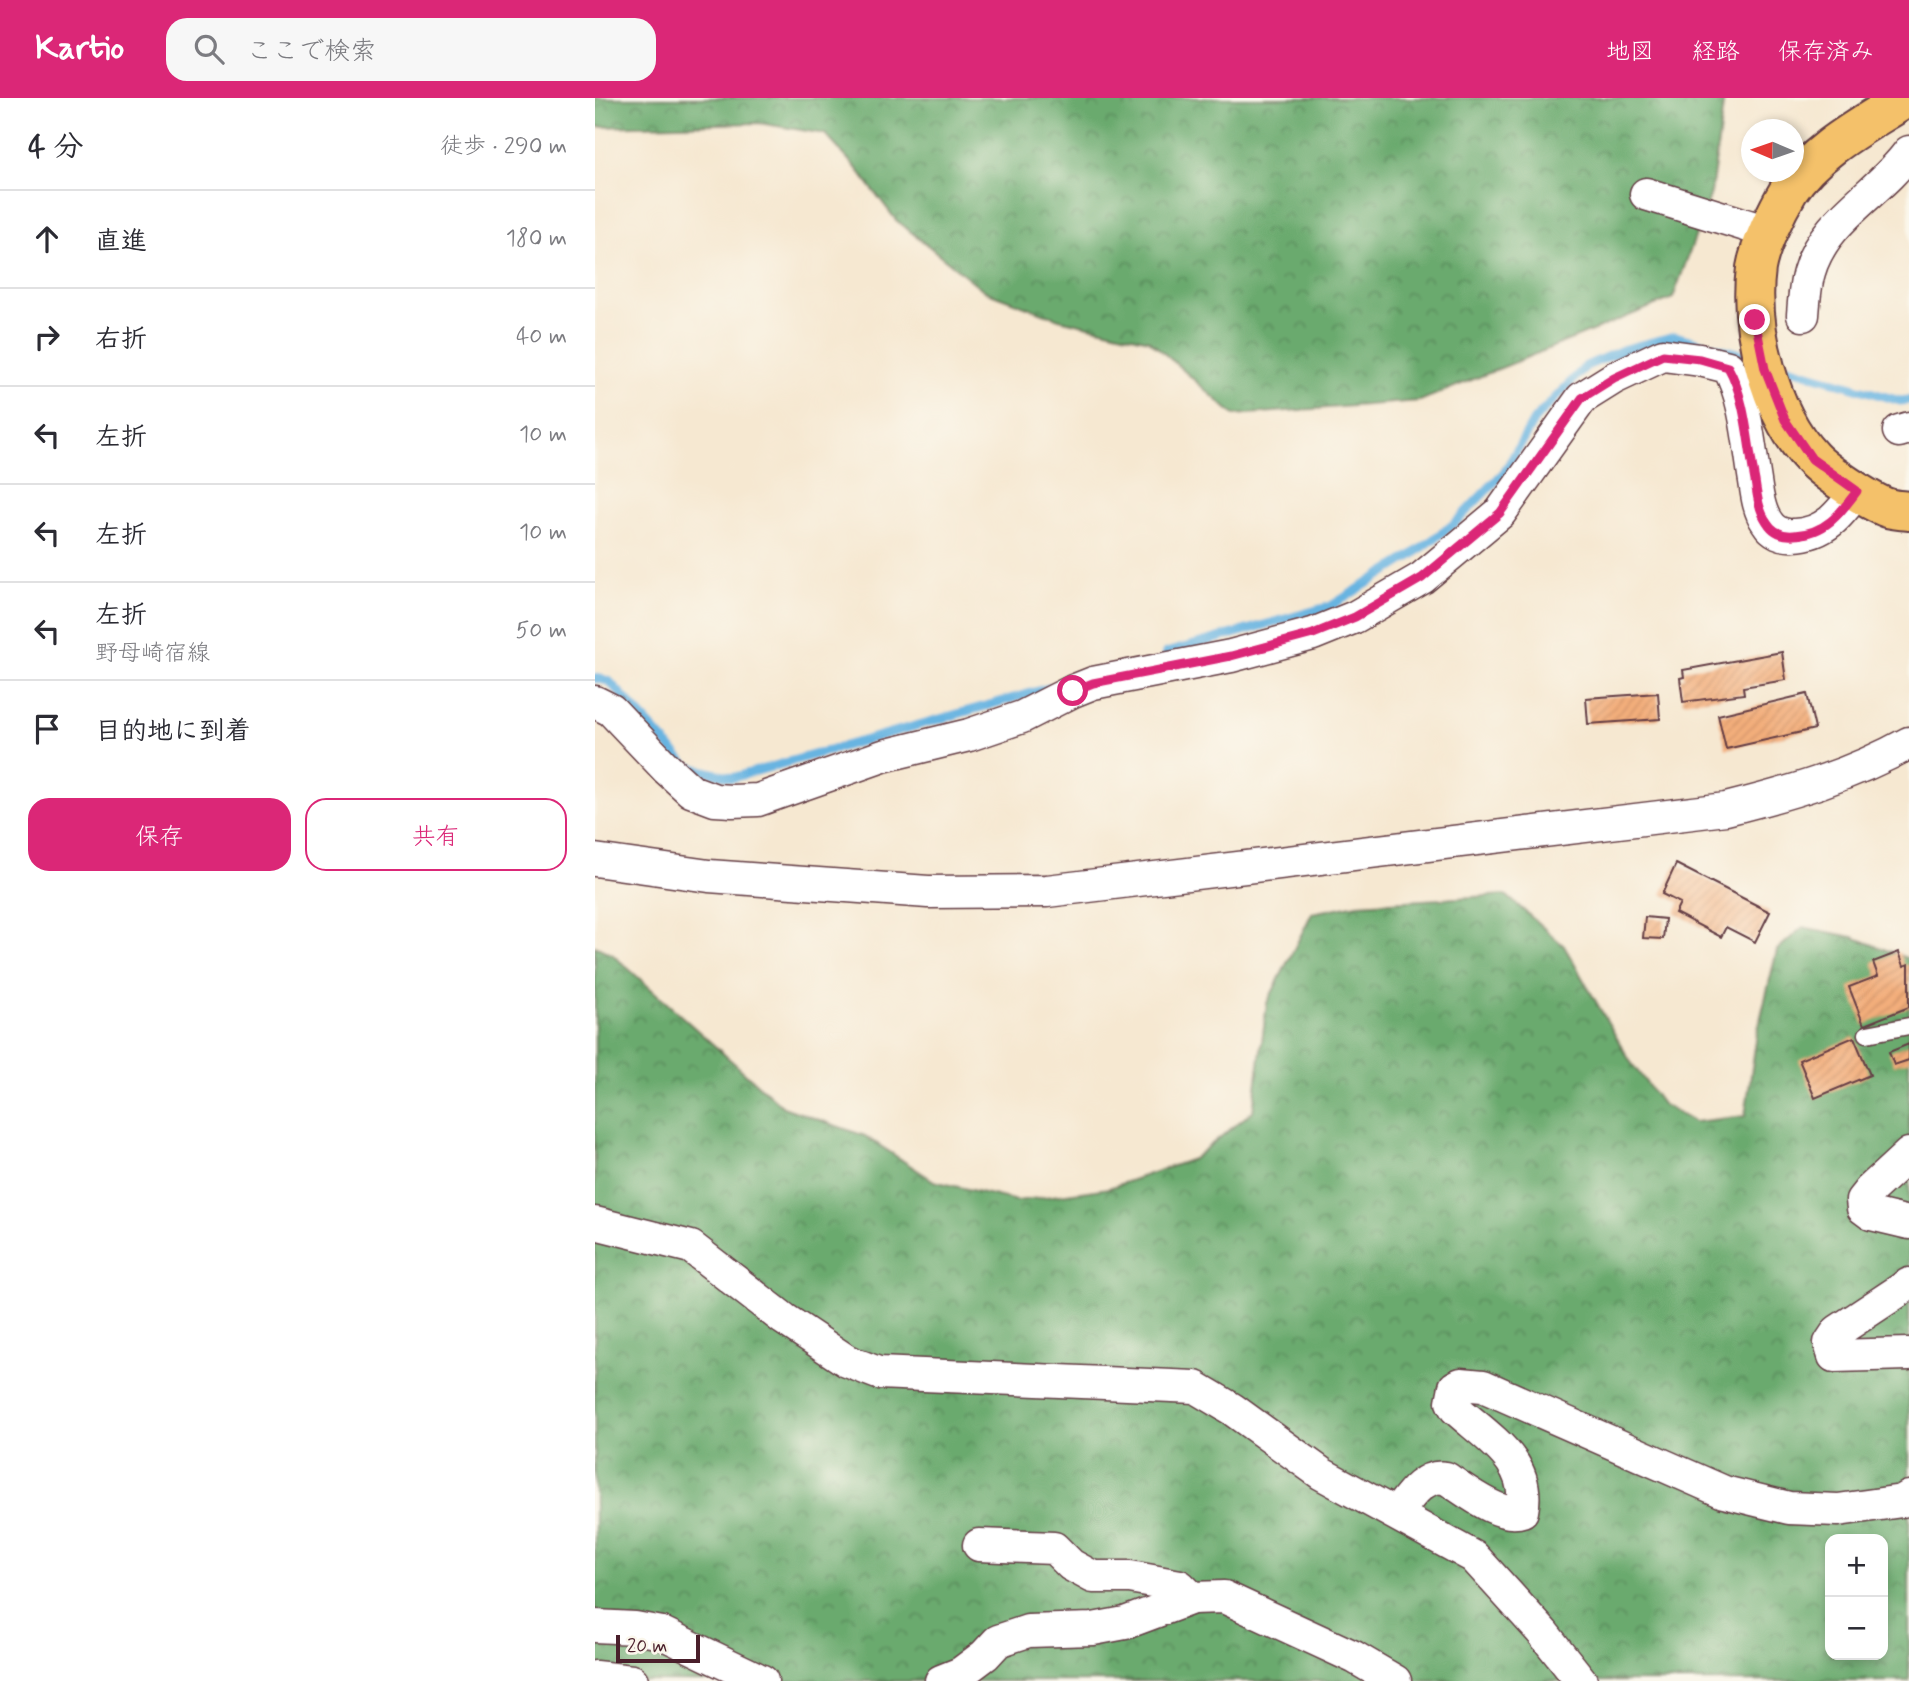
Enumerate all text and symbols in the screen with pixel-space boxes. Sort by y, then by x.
search box [166,18,656,81]
text: Kartio [35,27,124,71]
icon: search [190,30,228,68]
text: ここで検索 [246,35,376,69]
text: 地図 [1606,37,1654,68]
text: 経路 [1692,37,1740,68]
text: 保存済み [1778,37,1874,68]
north arrow [1741,119,1804,182]
text: 4 分 [28,128,84,167]
text: 徒歩 · 290 m [440,132,567,162]
icon: ahead [28,220,66,258]
text: 180 m [506,224,567,254]
text: 直進 [95,225,147,259]
route end [1739,304,1770,335]
icon: right [28,318,66,356]
text: 40 m [516,322,567,352]
text: 右折 [95,323,147,357]
icon: left [28,416,66,454]
text: 10 m [519,420,567,450]
text: 左折 [95,421,147,455]
icon: left [28,514,66,552]
text: 10 m [519,518,567,548]
text: 左折 [95,519,147,553]
text: 左折 [95,599,147,633]
icon: left [28,612,66,650]
text: 50 m [516,616,567,646]
text: 野母崎宿線 [95,639,210,669]
route start [1057,675,1088,706]
icon: arrive [28,710,66,748]
text: 目的地に到着 [95,715,251,749]
button: 保存 [28,798,291,871]
button: 共有 [305,798,567,871]
map controls [1825,1534,1888,1660]
button: + [1825,1534,1888,1597]
button: − [1825,1597,1888,1660]
scale bar [616,1632,700,1664]
text: 20 m [627,1634,667,1659]

